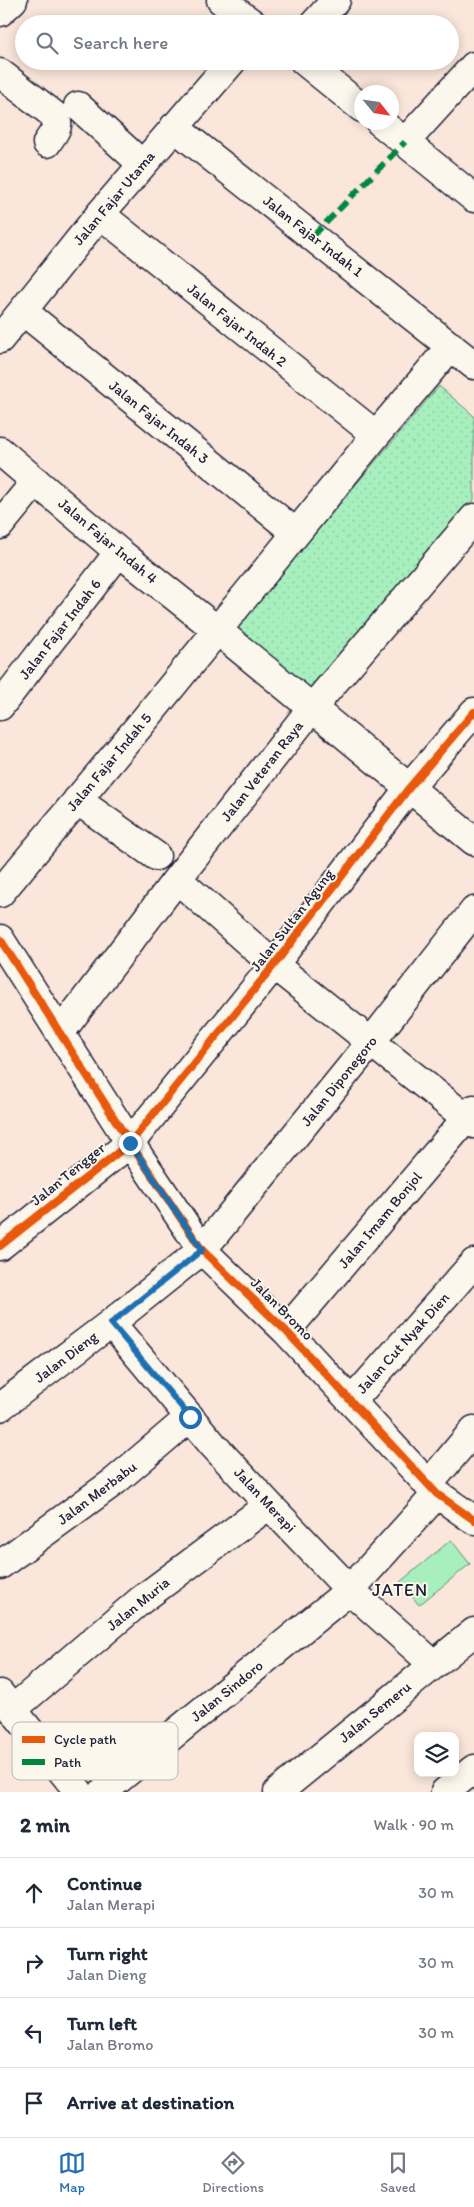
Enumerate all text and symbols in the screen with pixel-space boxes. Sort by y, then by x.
search box [15,15,459,70]
icon: search [33,29,61,57]
text: Search here [73,31,168,54]
north arrow [354,85,399,130]
street label: Jalan Fajar Utama [69,147,159,249]
street label: Jalan Fajar Indah 1 [259,191,367,281]
street label: Jalan Fajar Indah 2 [184,279,290,371]
street label: Jalan Fajar Indah 3 [106,376,212,468]
street label: Jalan Fajar Indah 4 [55,494,161,588]
street label: Jalan Fajar Indah 6 [15,575,105,683]
street label: Jalan Fajar Indah 5 [63,709,155,815]
street label: Jalan Veteran Raya [217,717,307,825]
street label: Jalan Sultan Agung [246,865,338,975]
street label: Jalan Diponegoro [297,1032,381,1130]
route end [119,1132,142,1155]
street label: Jalan Tengger [27,1139,109,1209]
street label: Jalan Imam Bonjol [334,1167,426,1272]
street label: Jalan Bromo [247,1274,317,1344]
street label: Jalan Cut Nyak Dien [353,1288,454,1397]
street label: Jalan Dieng [31,1327,101,1387]
route start [179,1406,202,1429]
street label: Jalan Merbabu [54,1457,140,1529]
street label: Jalan Merapi [230,1464,300,1536]
street label: Jalan Muria [103,1573,173,1635]
district label: JATEN [372,1579,428,1601]
street label: Jalan Sindoro [187,1656,267,1726]
street label: Jalan Semeru [335,1678,415,1746]
legend [12,1722,178,1780]
text: Cycle path [54,1731,117,1748]
map controls [414,1732,459,1777]
button: layers [414,1732,459,1777]
text: Path [54,1754,81,1771]
text: 2 min [20,1812,70,1837]
text: Walk · 90 m [374,1815,454,1834]
text: Continue [67,1872,142,1895]
icon: ahead [20,1879,48,1907]
text: 30 m [418,1883,454,1902]
text: Jalan Merapi [67,1895,155,1914]
text: Turn right [67,1942,148,1965]
icon: right [20,1949,48,1977]
text: 30 m [418,1953,454,1972]
text: Jalan Dieng [67,1965,146,1984]
text: Turn left [67,2012,137,2035]
icon: left [20,2019,48,2047]
text: 30 m [418,2023,454,2042]
text: Jalan Bromo [67,2035,154,2054]
icon: arrive [20,2089,48,2117]
text: Arrive at destination [67,2091,234,2114]
tab: Map [58,2149,86,2196]
tab: Directions [202,2149,264,2196]
tab: Saved [380,2149,416,2196]

